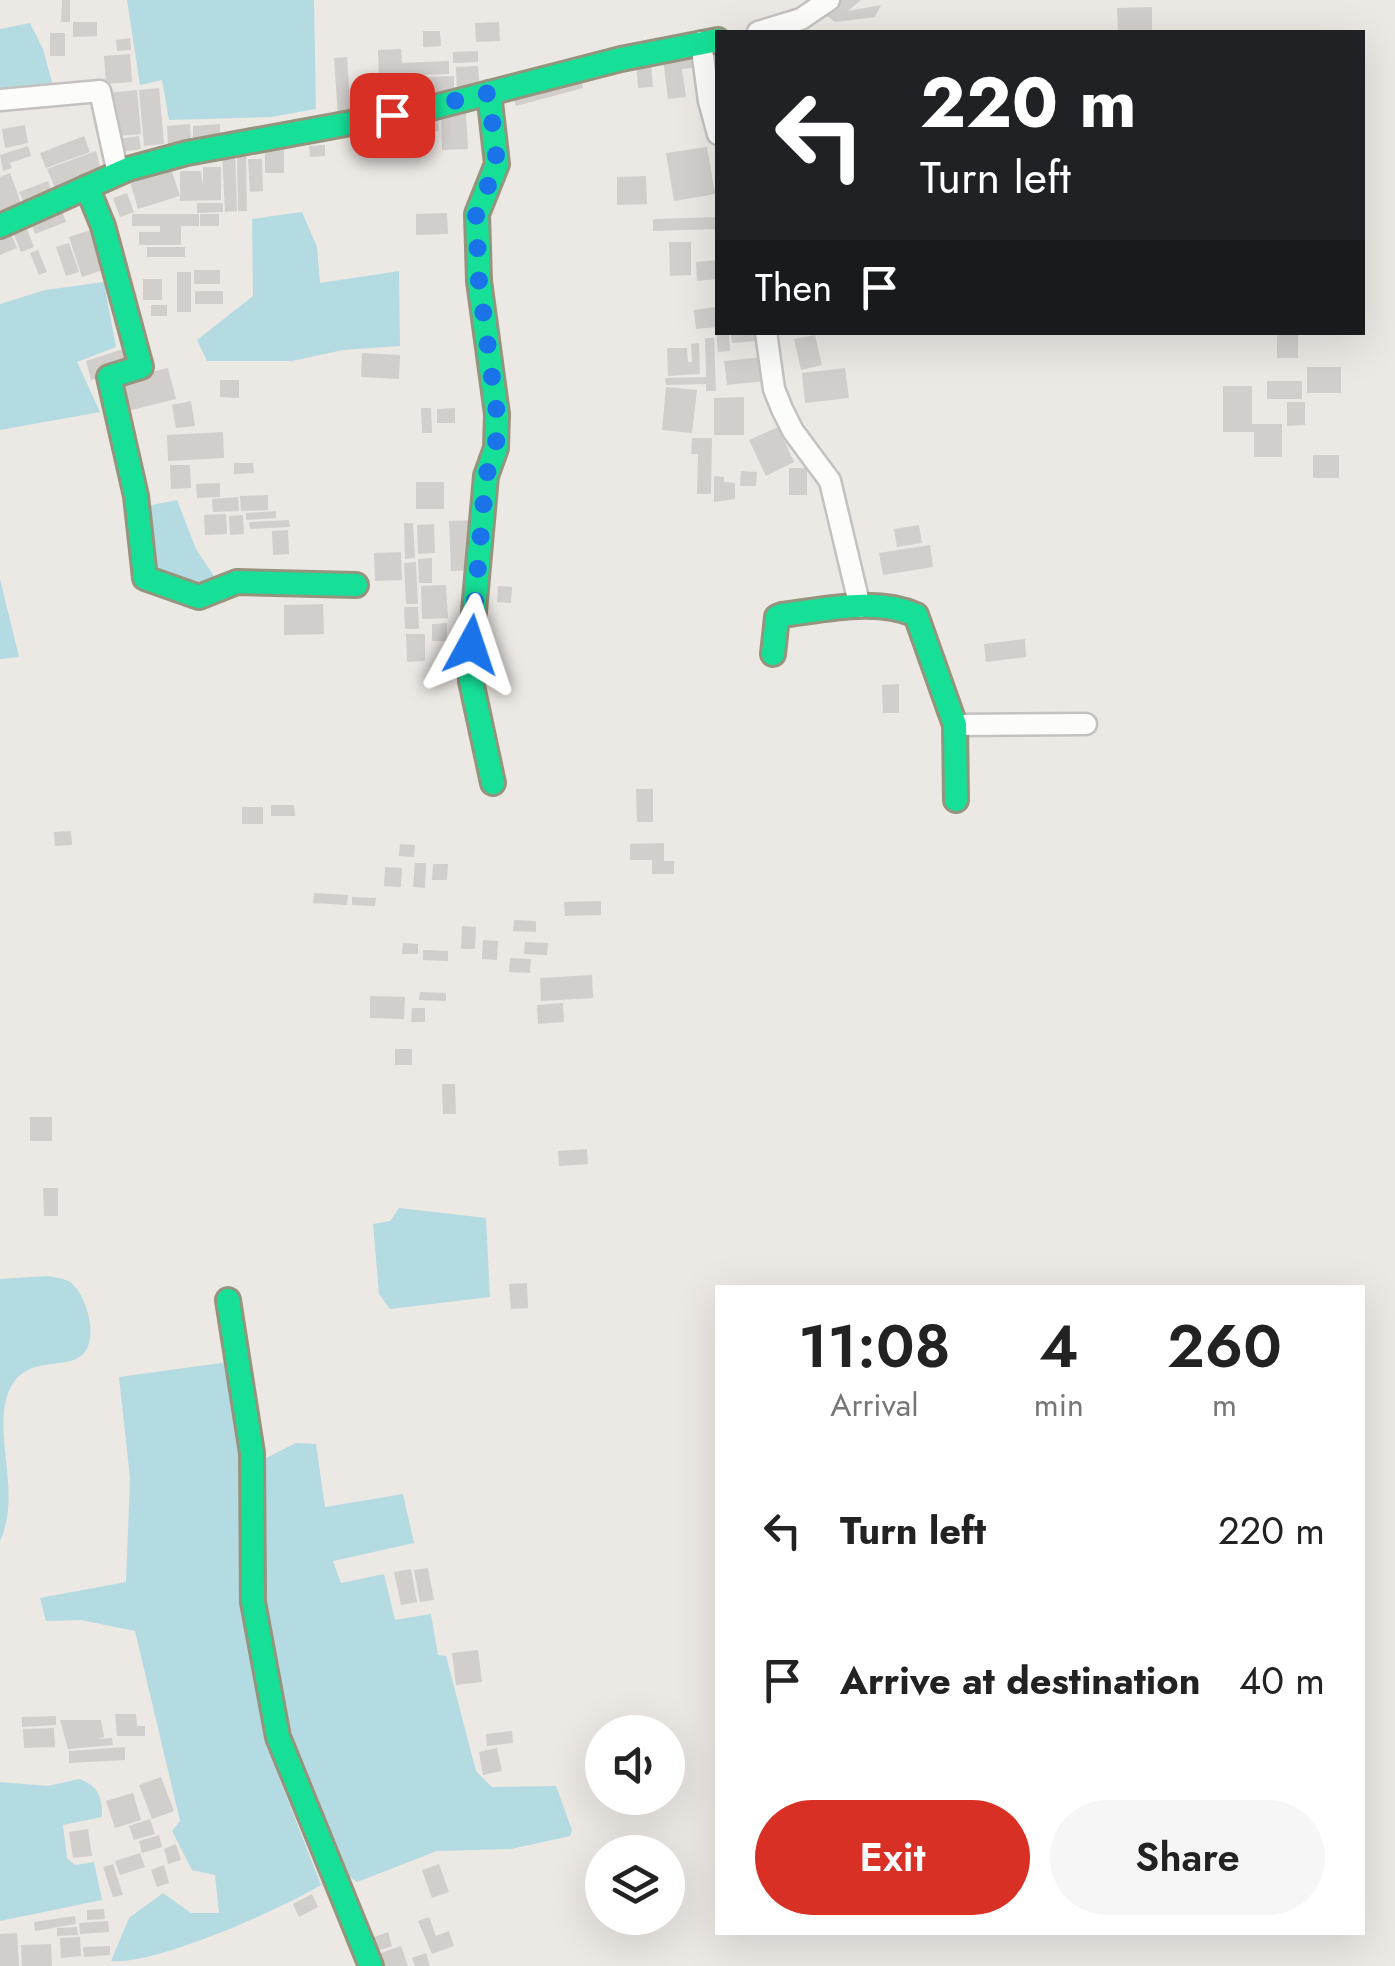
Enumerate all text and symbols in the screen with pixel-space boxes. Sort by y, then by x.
text: 220 m [920,52,1137,153]
icon: left [755,70,885,200]
pin [350,73,435,158]
icon: arrive [365,88,420,143]
text: Turn left [920,145,1071,210]
text: Then [755,260,832,315]
icon: arrive [852,260,907,315]
position arrow [419,593,523,697]
text: 11:08 [798,1303,951,1390]
text: 4 [1039,1303,1079,1390]
text: 260 [1167,1303,1282,1390]
text: Arrival [830,1382,919,1428]
text: min [1034,1382,1084,1428]
text: m [1212,1382,1237,1428]
icon: left [755,1503,810,1558]
text: Turn left [840,1503,986,1558]
text: 220 m [1218,1503,1325,1558]
icon: arrive [755,1653,810,1708]
text: Arrive at destination [840,1653,1201,1708]
text: 40 m [1239,1653,1325,1708]
map controls [585,1715,685,1935]
button: sound [585,1715,685,1815]
button: Exit [755,1800,1030,1915]
button: Share [1050,1800,1325,1915]
button: layers [585,1835,685,1935]

